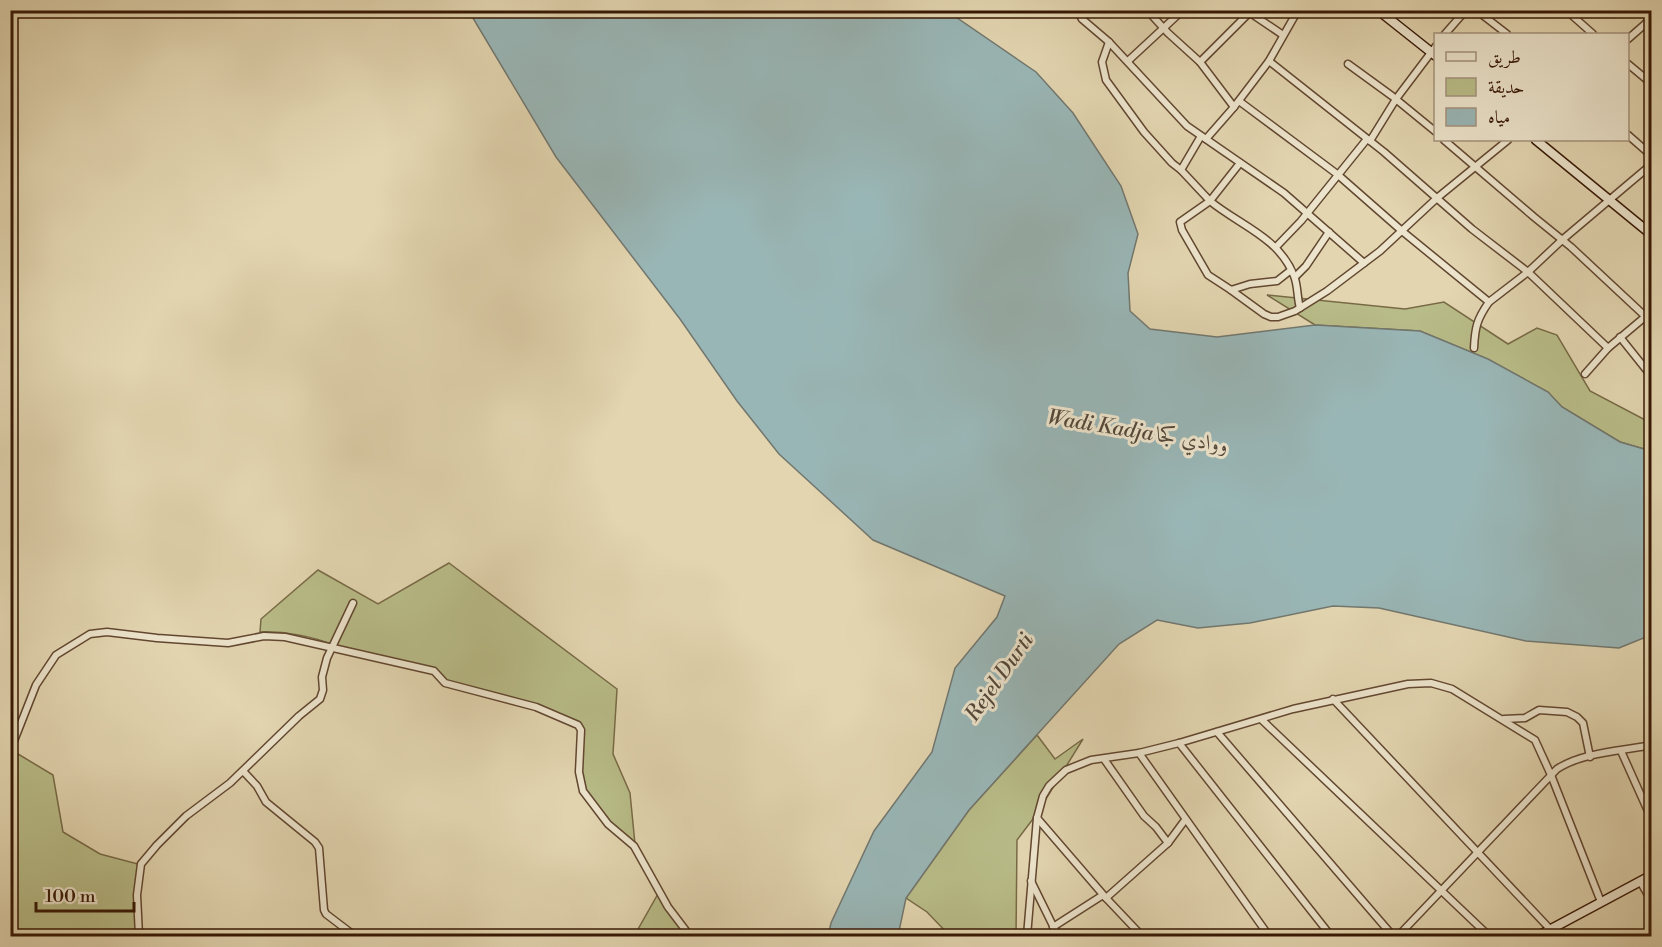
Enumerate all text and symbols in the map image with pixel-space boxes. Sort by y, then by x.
legend [1434,33,1629,141]
text: طريق [1488,46,1521,69]
text: حديقة [1488,76,1524,99]
text: مياه [1488,106,1510,129]
water label: Wadi Kadja ووادي كجا [1045,405,1230,461]
water label: Rejel Durti [959,628,1040,728]
scale bar [36,875,134,913]
text: 100 m [45,885,96,908]

